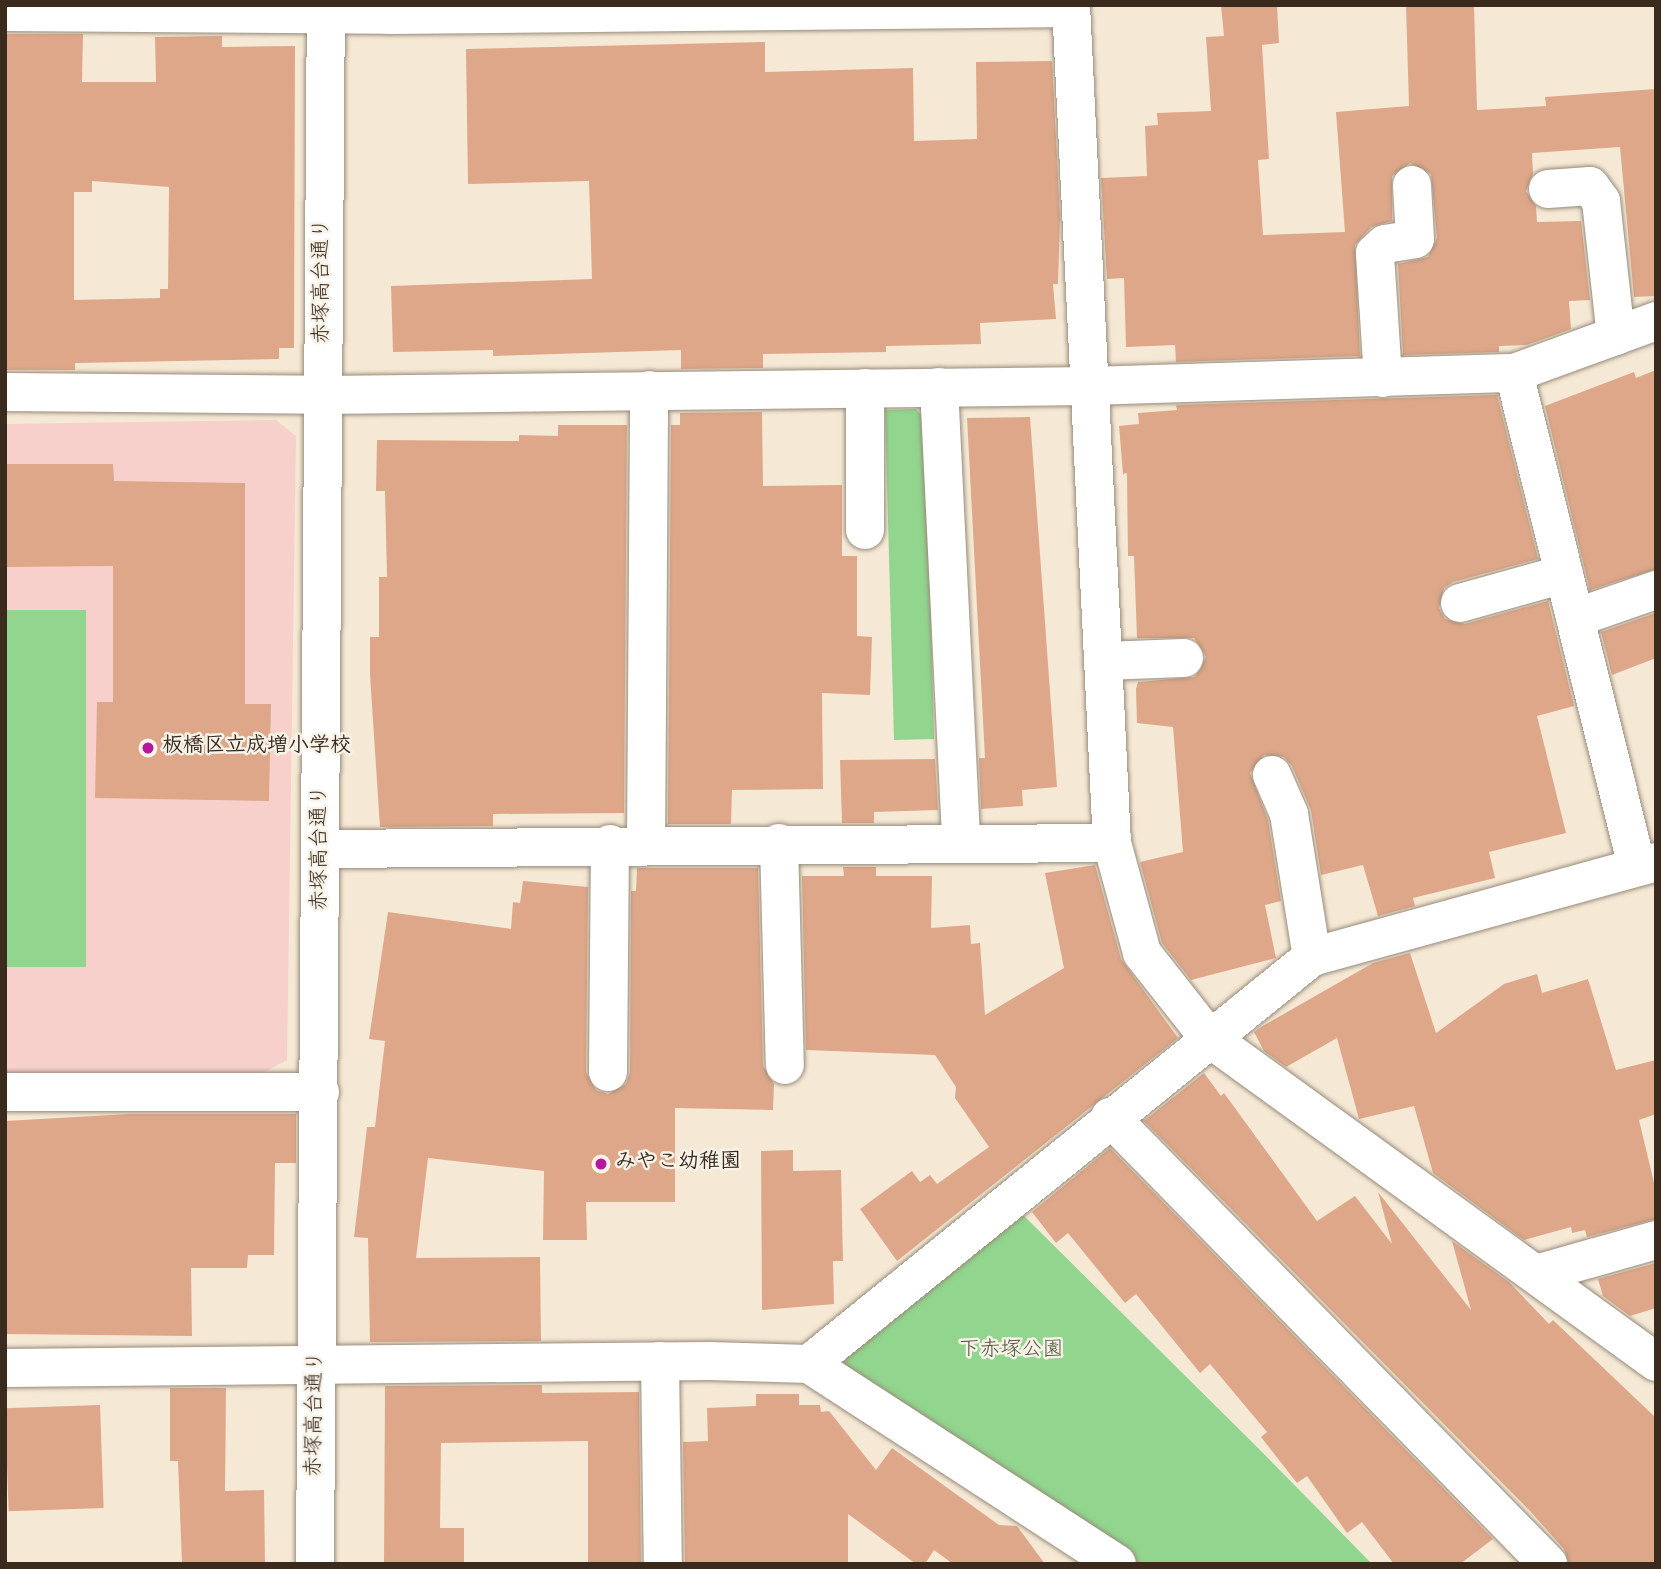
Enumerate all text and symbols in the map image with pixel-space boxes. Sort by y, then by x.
street label: 赤塚高台通り [311,218,337,344]
place label: 板橋区立成増小学校 [162,735,351,761]
marker: 板橋区立成増小学校 [140,740,156,756]
street label: 赤塚高台通り [309,785,335,911]
place label: みやこ幼稚園 [615,1151,741,1177]
marker: みやこ幼稚園 [593,1156,609,1172]
park label: 下赤塚公園 [959,1339,1063,1365]
street label: 赤塚高台通り [303,1351,331,1477]

